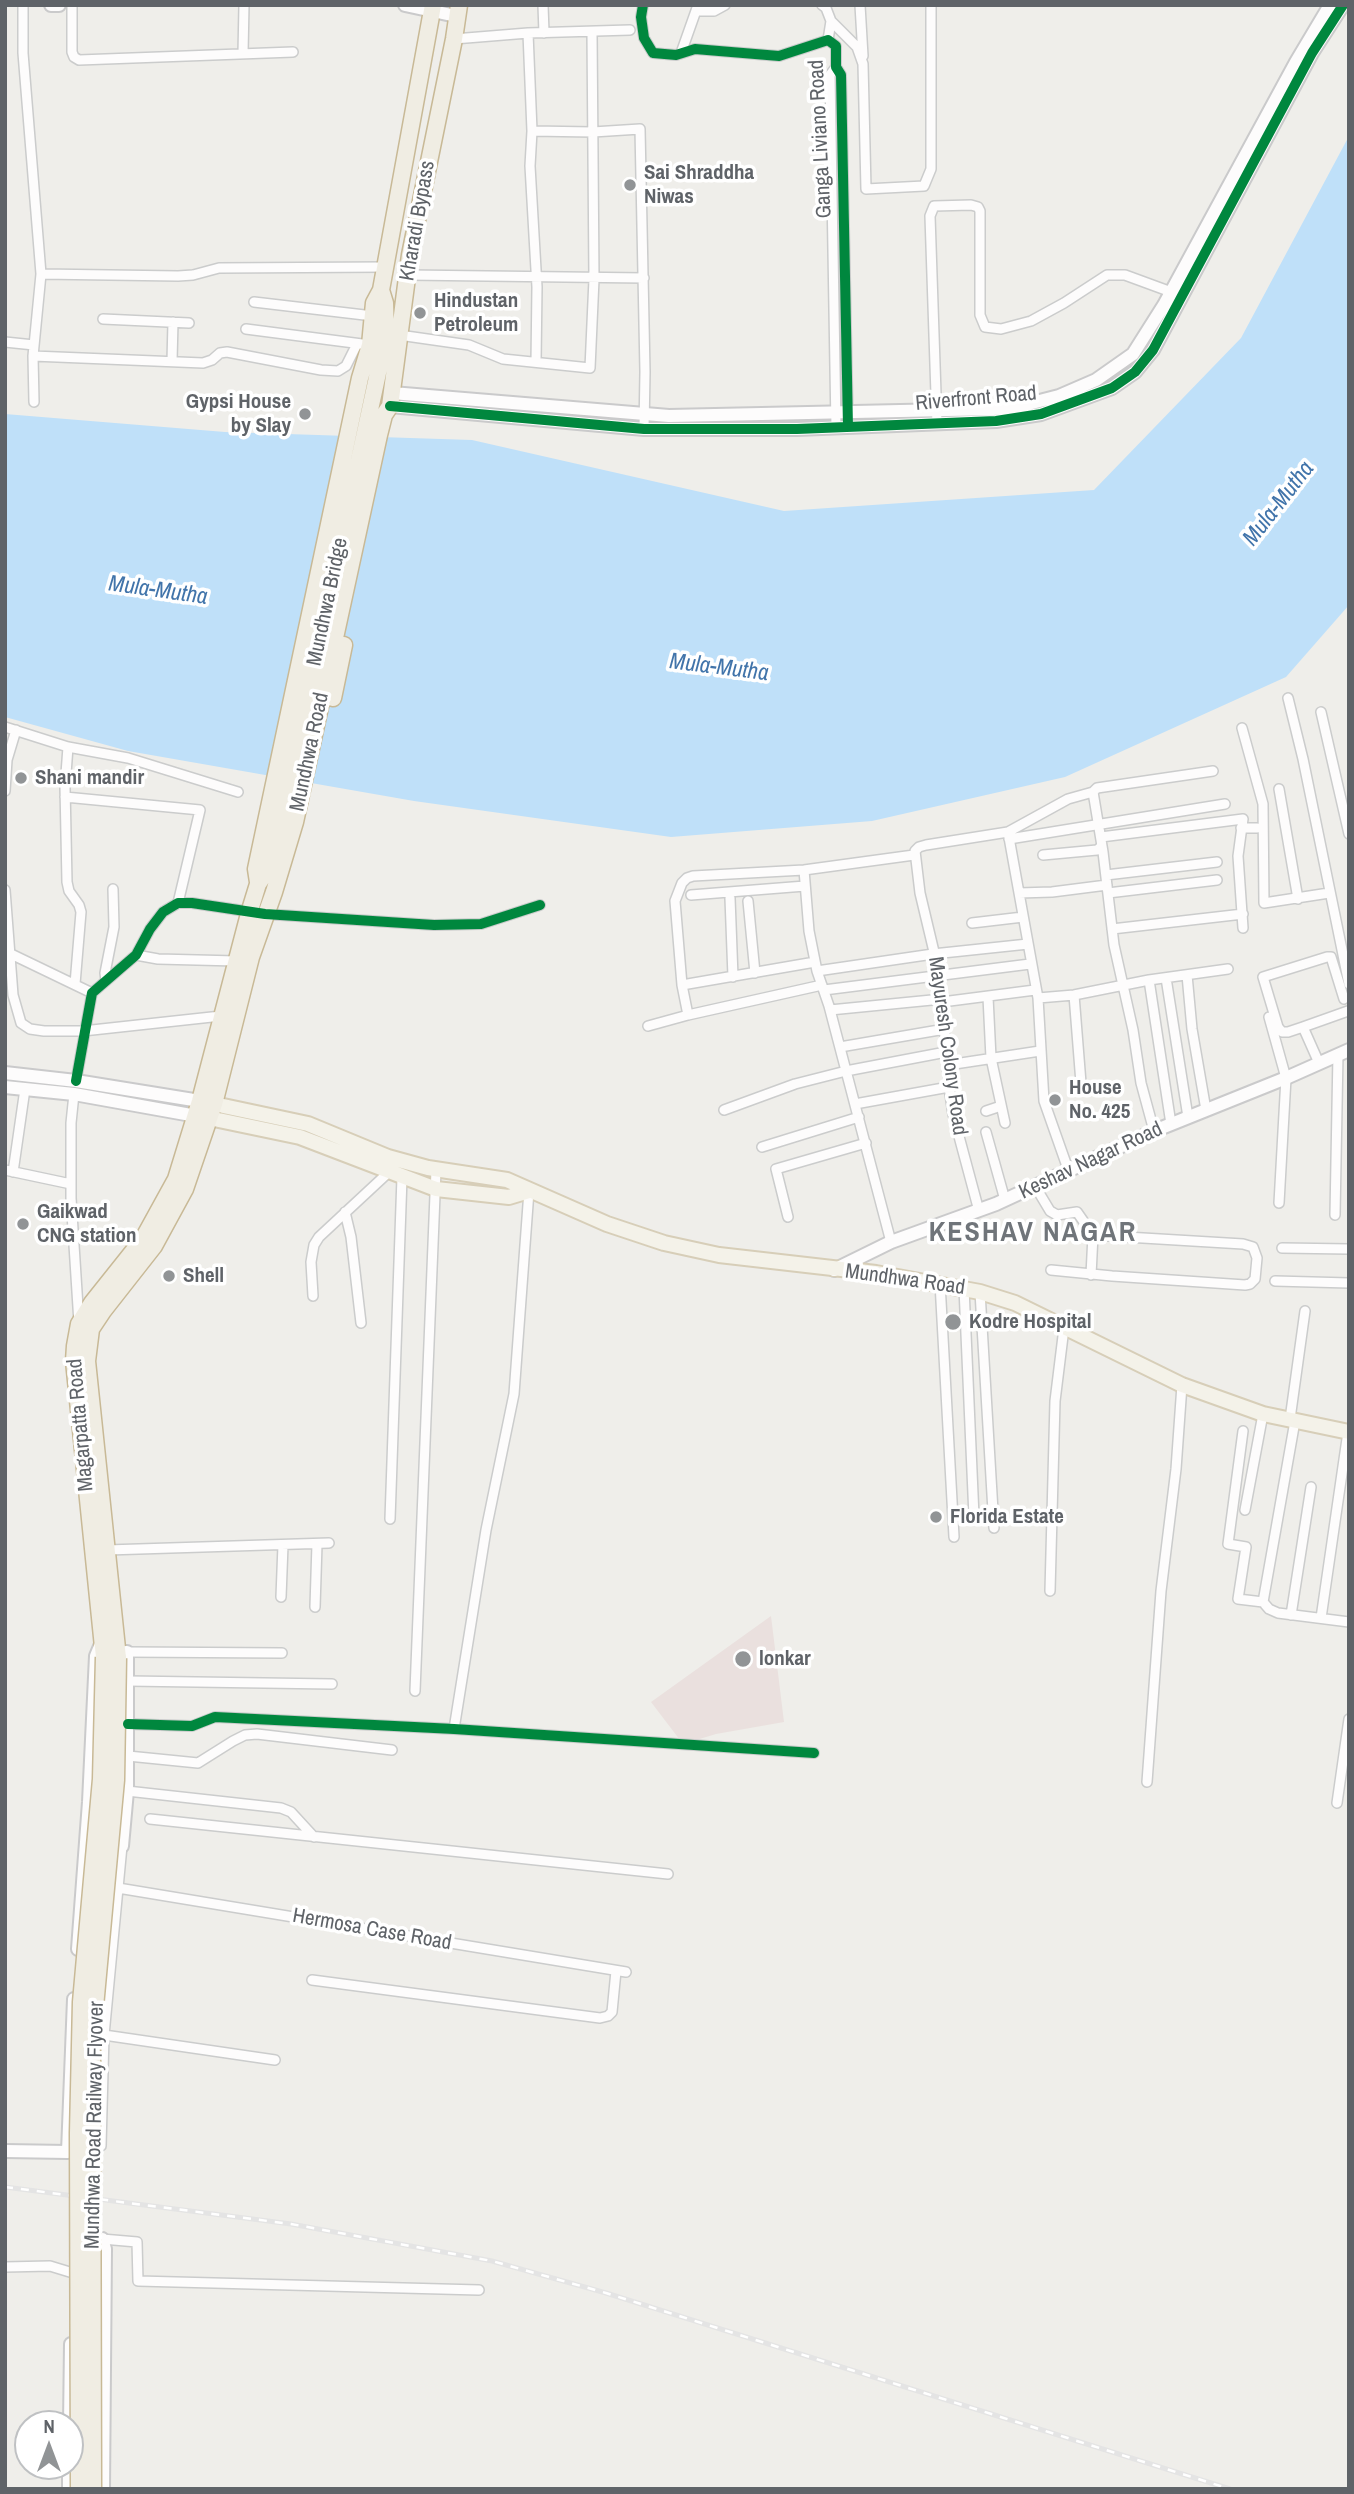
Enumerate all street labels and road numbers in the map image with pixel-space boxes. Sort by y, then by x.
street label: Ganga Liviano Road [804,59,838,219]
street label: Kharadi Bypass [395,159,441,283]
street label: Riverfront Road [914,381,1038,417]
street label: Mundhwa Bridge [302,536,354,668]
street label: Mundhwa Road [285,690,335,814]
street label: Mayuresh Colony Road [922,955,972,1137]
street label: Keshav Nagar Road [1015,1117,1167,1205]
street label: Mundhwa Road [844,1259,966,1301]
street label: Magarpatta Road [63,1358,99,1492]
street label: Hermosa Case Road [291,1904,453,1956]
street label: Mundhwa Road Railway Flyover [80,2001,110,2249]

